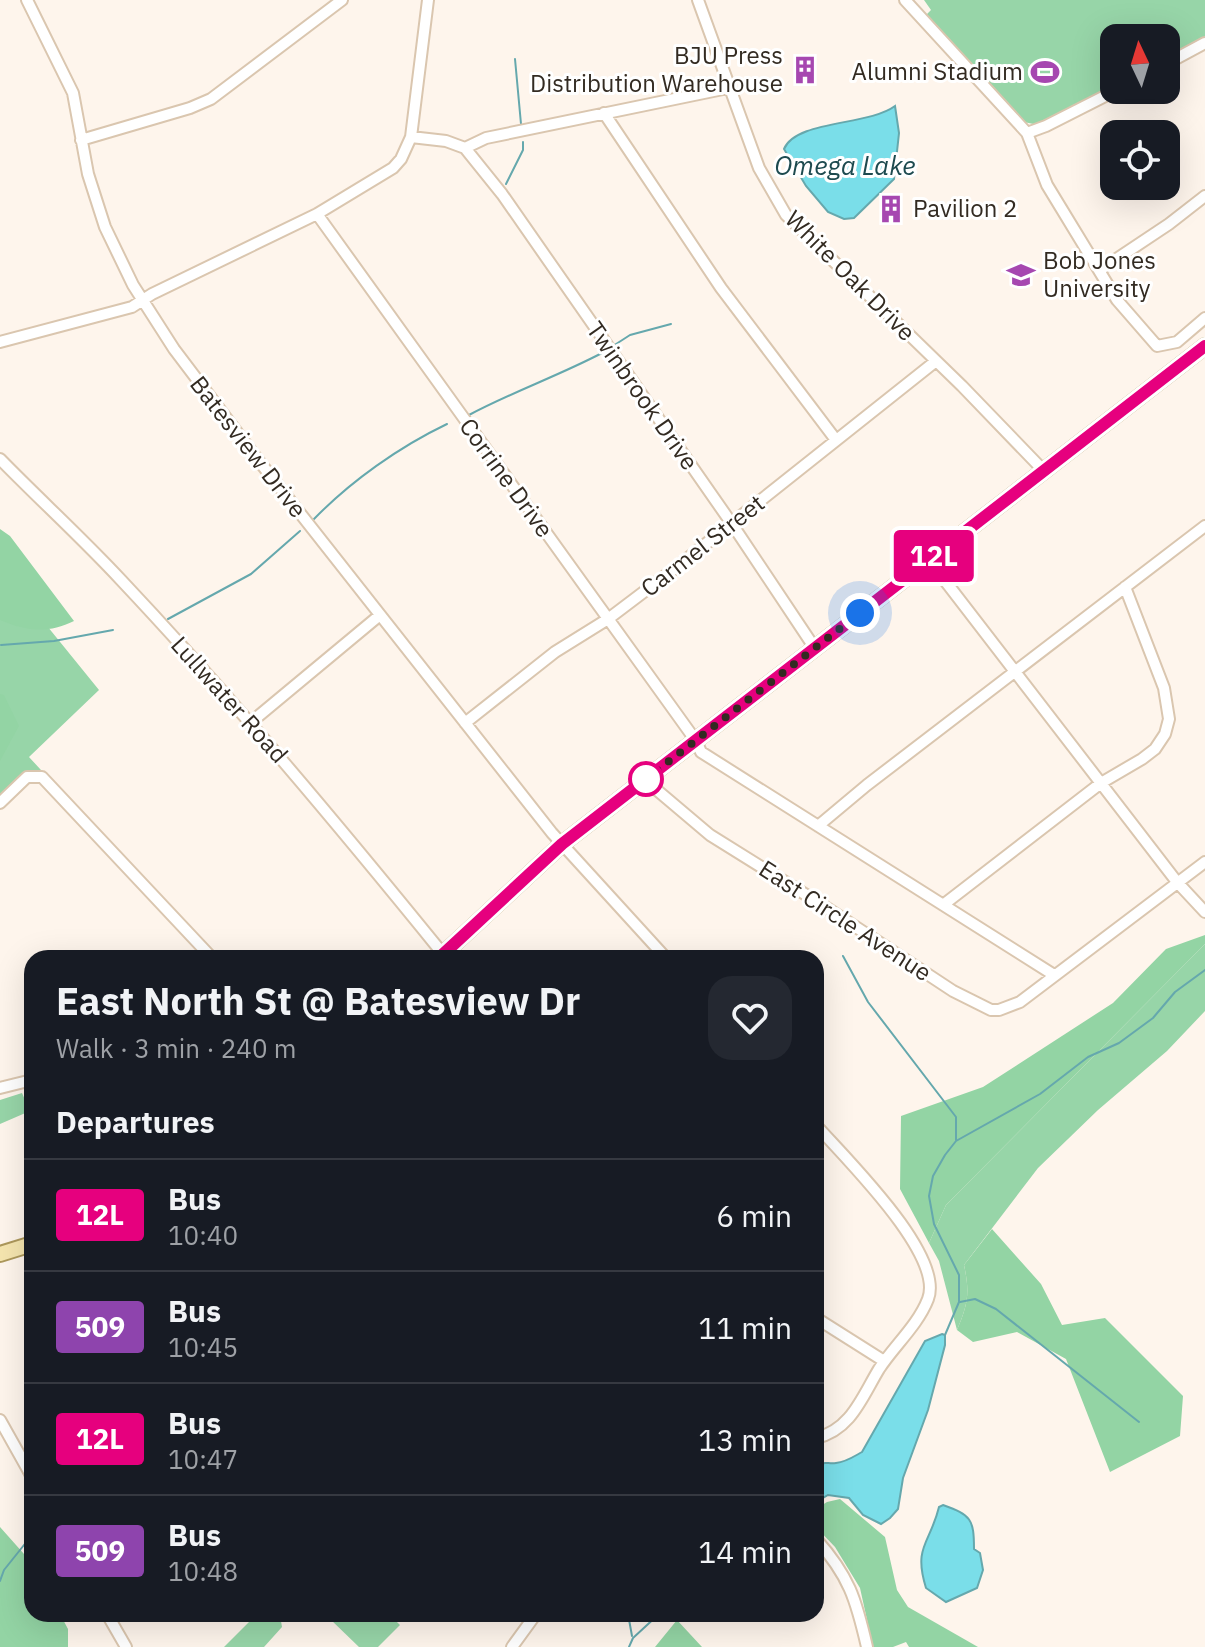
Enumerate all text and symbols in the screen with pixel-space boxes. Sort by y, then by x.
north arrow [1100,24,1180,104]
map controls [1100,24,1180,200]
place label: BJU Press Distribution Warehouse [530,39,783,99]
building icon: BJU Press Distribution Warehouse [790,55,820,85]
place label: Alumni Stadium [852,55,1023,87]
sports icon: Alumni Stadium [1030,57,1060,87]
button: locate [1100,120,1180,200]
water label: Omega Lake [774,148,916,182]
place label: Pavilion 2 [913,192,1017,224]
building icon: Pavilion 2 [876,194,906,224]
street label: White Oak Drive [779,203,923,347]
place label: Bob Jones University [1043,244,1156,304]
school or university icon: Bob Jones University [1006,260,1036,290]
street label: Twinbrook Drive [580,315,706,476]
street label: Batesview Drive [183,369,314,524]
street label: Corrine Drive [453,411,561,544]
street label: Carmel Street [634,487,771,604]
line badge: 12L [888,530,980,582]
text: 12L [910,537,958,574]
your location [840,593,880,633]
street label: Lullwater Road [164,629,295,770]
unlabelled marker [629,762,663,796]
street label: East Circle Avenue [753,852,938,988]
text: East North St @ Batesview Dr [56,976,580,1025]
button: heart [708,976,792,1060]
text: Walk · 3 min · 240 m [56,1031,296,1065]
text: Departures [56,1102,215,1141]
text: Bus [168,1179,221,1218]
text: 12L [76,1196,124,1233]
text: 6 min [716,1196,792,1235]
text: 10:40 [168,1218,238,1252]
text: Bus [168,1291,221,1330]
text: 509 [75,1308,125,1345]
text: 11 min [698,1308,792,1347]
text: 10:45 [168,1330,238,1364]
text: Bus [168,1403,221,1442]
text: 12L [76,1420,124,1457]
text: 13 min [698,1420,792,1459]
text: 10:47 [168,1442,238,1476]
text: Bus [168,1515,221,1554]
text: 509 [75,1532,125,1569]
text: 14 min [698,1532,792,1571]
text: 10:48 [168,1554,238,1588]

